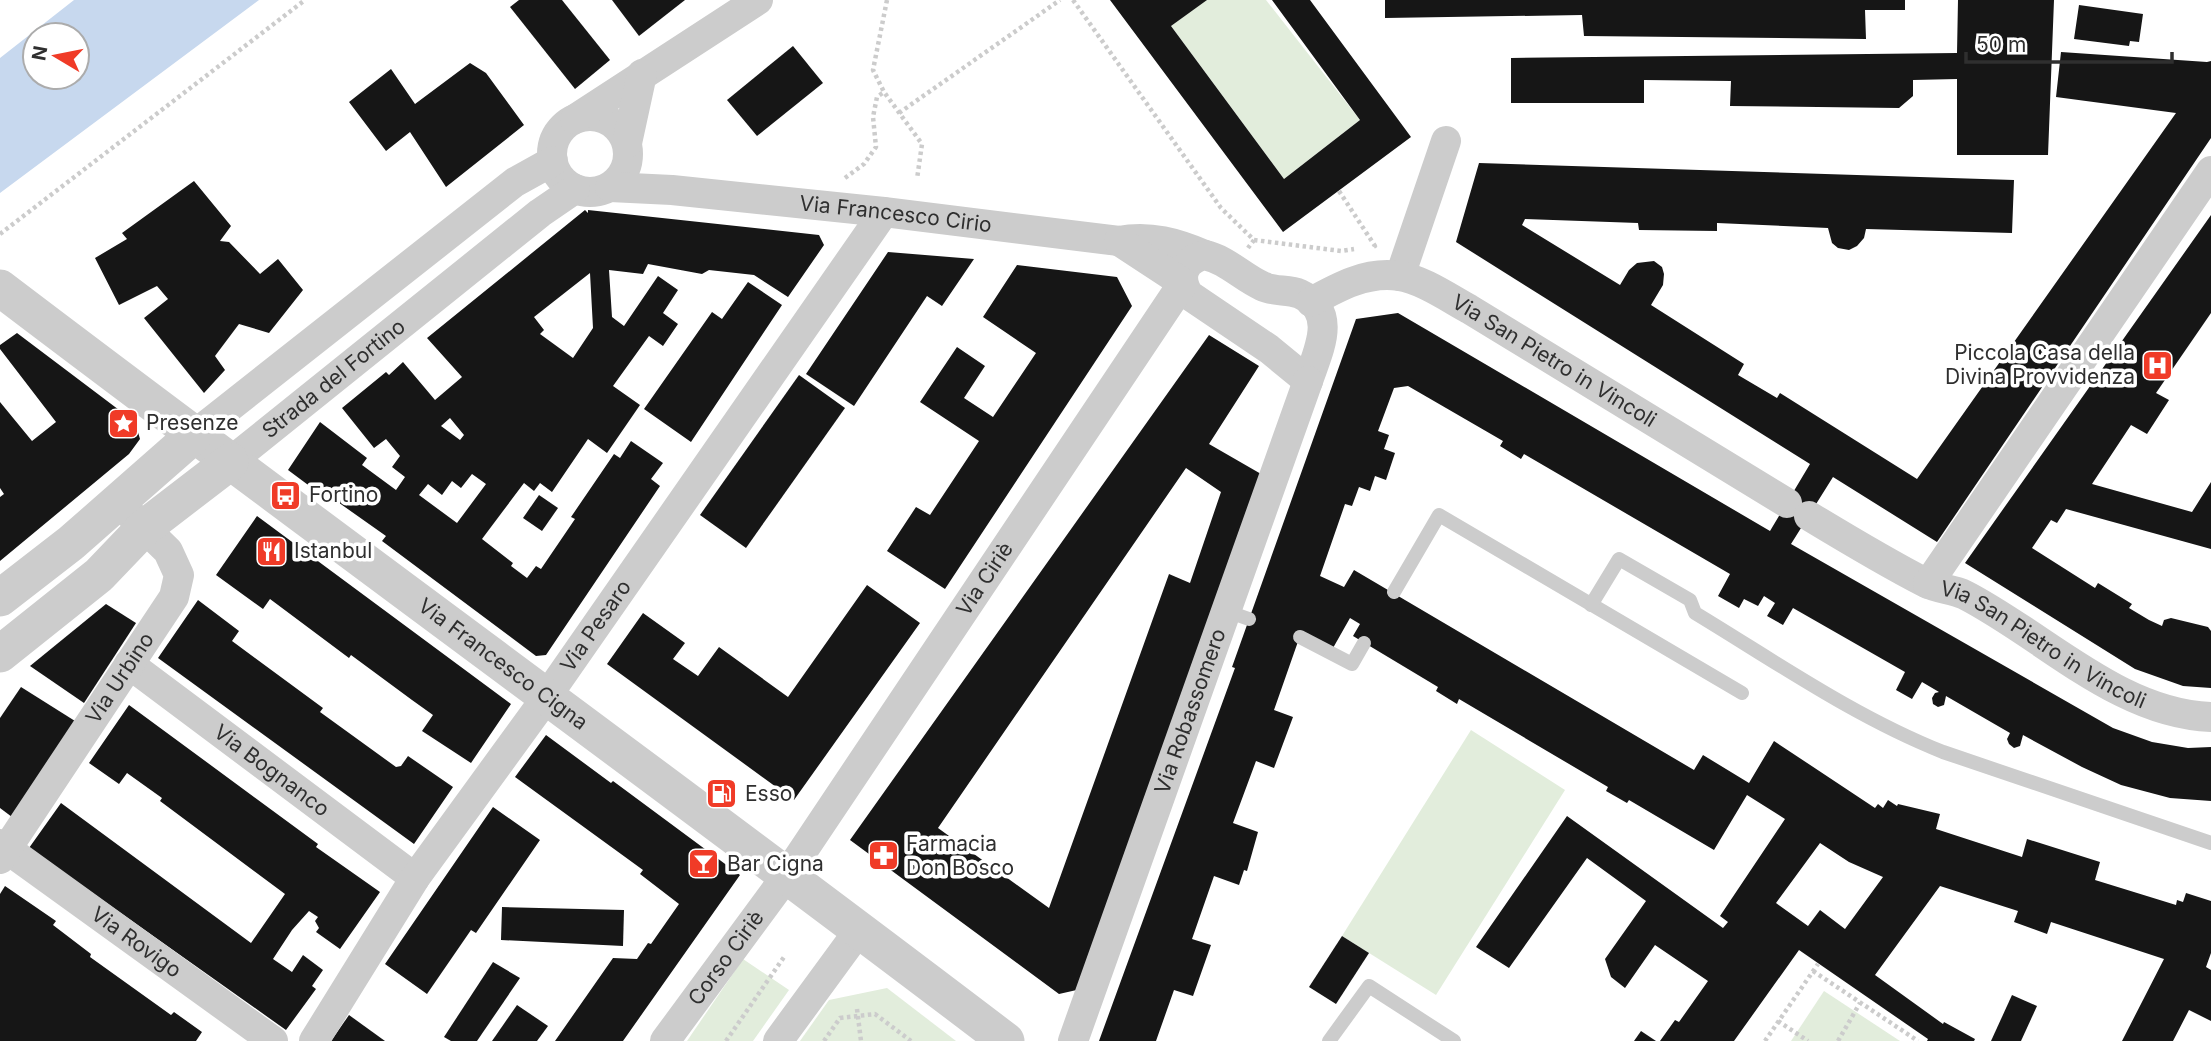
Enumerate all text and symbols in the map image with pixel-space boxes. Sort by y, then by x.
north arrow [21,21,91,91]
scale bar [1966,21,2172,65]
text: 50 m [1976,32,2026,57]
text: N [27,44,52,62]
street label: Via Francesco Cirio [798,190,993,237]
street label: Via San Pietro in Vincoli [1448,289,1661,432]
street label: Strada del Fortino [257,313,410,443]
place label: Piccola Casa della Divina Provvidenza [1945,340,2135,389]
hospital icon: Piccola Casa della Divina Provvidenza [2141,348,2175,382]
place icon: Presenze [106,406,140,440]
place label: Presenze [146,410,238,435]
bus stop icon: Fortino [269,478,303,512]
place label: Fortino [309,482,378,507]
restaurant icon: Istanbul [254,534,288,568]
street label: Via Ciriè [951,537,1018,620]
place label: Istanbul [294,538,372,563]
street label: Via Pesaro [555,575,636,676]
street label: Via San Pietro in Vincoli [1938,575,2150,713]
street label: Via Francesco Cigna [414,593,593,735]
street label: Via Robassomero [1149,625,1231,797]
street label: Via Urbino [80,628,159,728]
street label: Via Bognanco [209,719,334,822]
fuel station icon: Esso [705,777,739,811]
place label: Esso [745,781,792,806]
place label: Farmacia Don Bosco [906,831,1014,880]
pharmacy icon: Farmacia Don Bosco [866,839,900,873]
bar icon: Bar Cigna [687,847,721,881]
place label: Bar Cigna [727,851,824,876]
street label: Via Rovigo [87,901,186,983]
street label: Corso Ciriè [683,905,769,1010]

